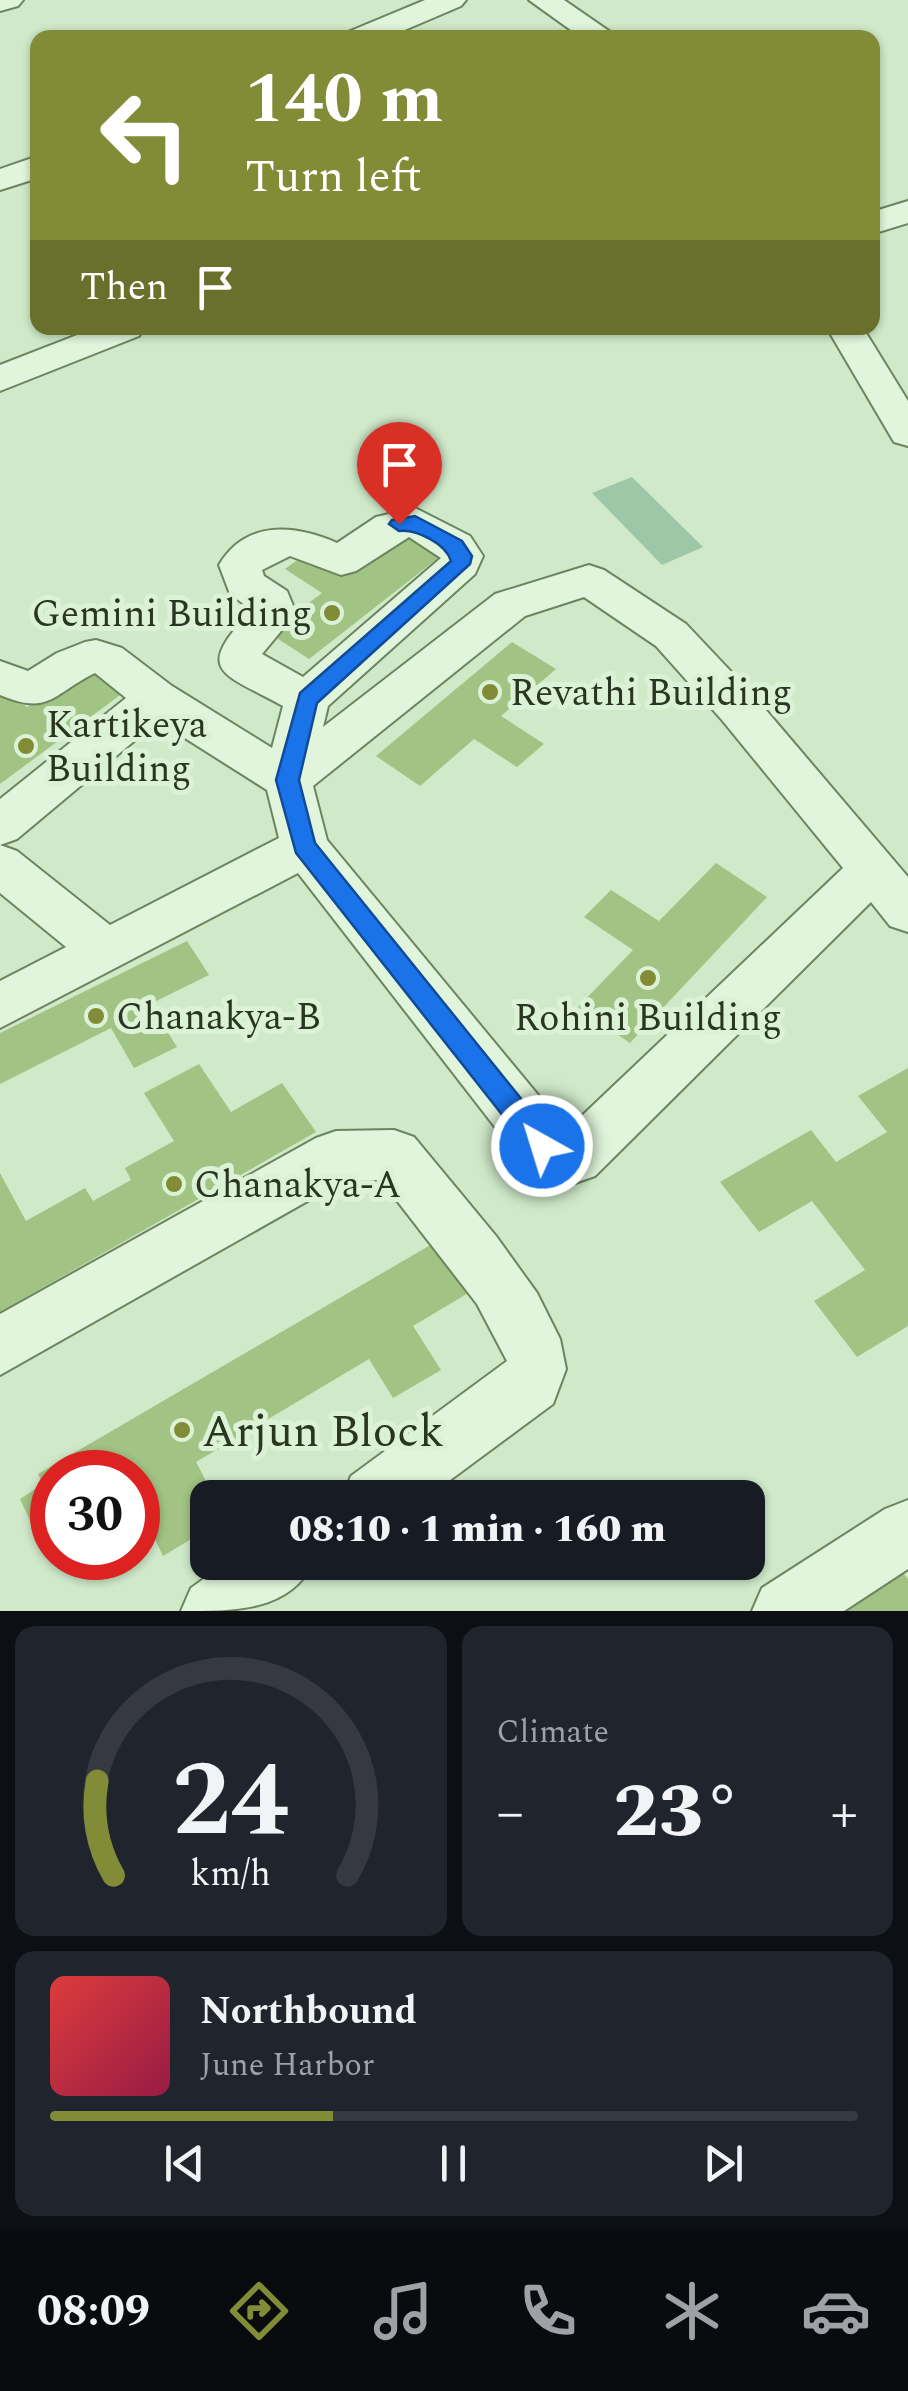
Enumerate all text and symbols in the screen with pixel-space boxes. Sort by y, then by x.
text: 140 m [245,47,443,153]
icon: left [80,70,210,200]
text: Turn left [245,143,422,212]
text: Then [80,259,168,317]
icon: arrive [188,260,243,315]
pin [357,422,442,525]
icon: arrive [372,437,427,492]
place label: Gemini Building [32,586,312,644]
marker: Gemini Building [321,602,343,624]
place label: Revathi Building [510,665,792,723]
marker: Revathi Building [479,681,501,703]
place label: Kartikeya Building [46,697,208,799]
marker: Kartikeya Building [15,735,37,757]
marker: Rohini Building [637,967,659,989]
place label: Chanakya-B [116,989,321,1047]
place label: Rohini Building [514,990,782,1048]
marker: Chanakya-B [85,1005,107,1027]
position arrow [490,1094,594,1198]
place label: Chanakya-A [194,1157,401,1215]
marker: Chanakya-A [163,1173,185,1195]
place label: Arjun Block [202,1398,444,1467]
marker: Arjun Block [171,1419,193,1441]
speed limit sign: 30 [30,1450,160,1580]
text: 08:10 · 1 min · 160 m [289,1501,666,1559]
text: Climate [497,1708,609,1757]
text: 24 [172,1723,289,1881]
text: 23° [613,1756,741,1870]
text: − [497,1772,524,1855]
text: + [830,1772,858,1855]
text: km/h [191,1847,271,1902]
text: Northbound [200,1983,417,2041]
text: June Harbor [200,2041,375,2090]
icon: previous [157,2136,212,2191]
icon: pause [426,2136,481,2191]
icon: next [696,2136,751,2191]
icon: directions [224,2276,294,2346]
icon: music [368,2276,438,2346]
icon: phone [513,2276,583,2346]
icon: climate [657,2276,727,2346]
icon: car [801,2276,871,2346]
text: 08:09 [37,2277,150,2346]

